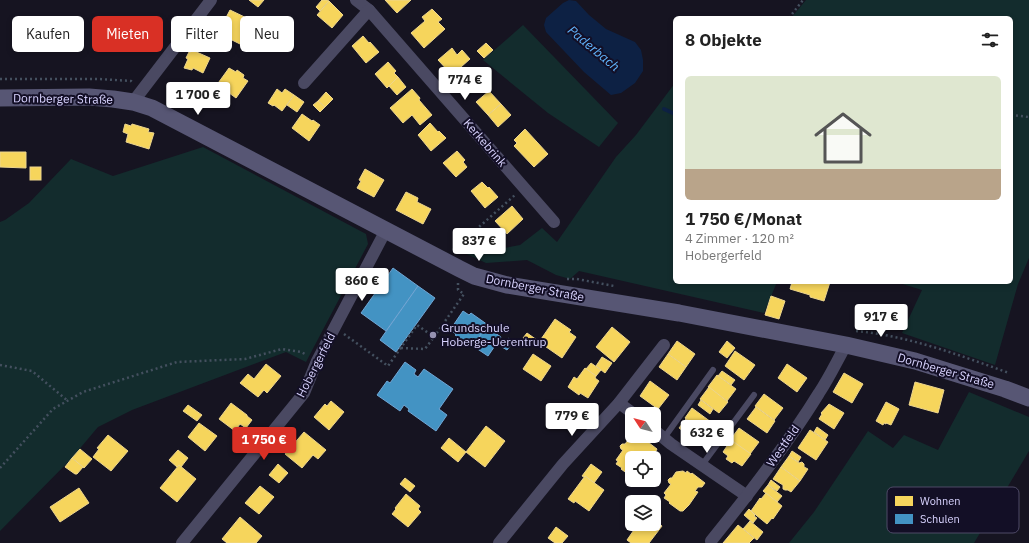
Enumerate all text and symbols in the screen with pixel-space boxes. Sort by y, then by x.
chip: Kaufen [12,16,84,52]
chip: Mieten [92,16,163,52]
chip: Filter [171,16,232,52]
chip: Neu [240,16,294,52]
water label: Paderbach [564,22,623,75]
text: 8 Objekte [685,29,762,51]
icon: filters [979,29,1001,51]
pin: 774 € [437,67,493,101]
text: 774 € [448,71,482,88]
pin: 1 700 € [161,82,235,116]
text: 1 700 € [175,86,221,103]
street label: Dornberger Straße [13,90,114,107]
icon: home [807,102,879,174]
street label: Kerkebrink [461,116,511,170]
text: 1 750 €/Monat [685,208,802,230]
pin: 837 € [451,228,507,262]
text: 4 Zimmer · 120 m² [685,230,794,247]
text: 837 € [462,232,496,249]
text: Hobergerfeld [685,247,762,264]
pin: 860 € [334,268,390,302]
street label: Dornberger Straße [485,271,586,304]
text: 860 € [345,272,379,289]
pin: 917 € [853,304,909,338]
text: 917 € [864,308,898,325]
place label: Grundschule Hoberge-Uerentrup [441,320,547,349]
street label: Hobergerfeld [293,330,338,400]
marker: Grundschule Hoberge-Uerentrup [428,330,438,340]
street label: Dornberger Straße [896,350,997,392]
pin: 779 € [544,403,600,437]
text: 779 € [555,407,589,424]
north arrow [625,407,661,443]
map controls [625,407,661,531]
pin: 632 € [679,420,735,454]
street label: Westfeld [763,422,802,470]
text: 632 € [690,424,724,441]
pin: 1 750 € [227,427,301,461]
text: 1 750 € [241,431,287,448]
button: locate [625,451,661,487]
legend [887,487,1019,533]
text: Wohnen [920,494,961,508]
button: layers [625,495,661,531]
text: Schulen [920,512,960,526]

